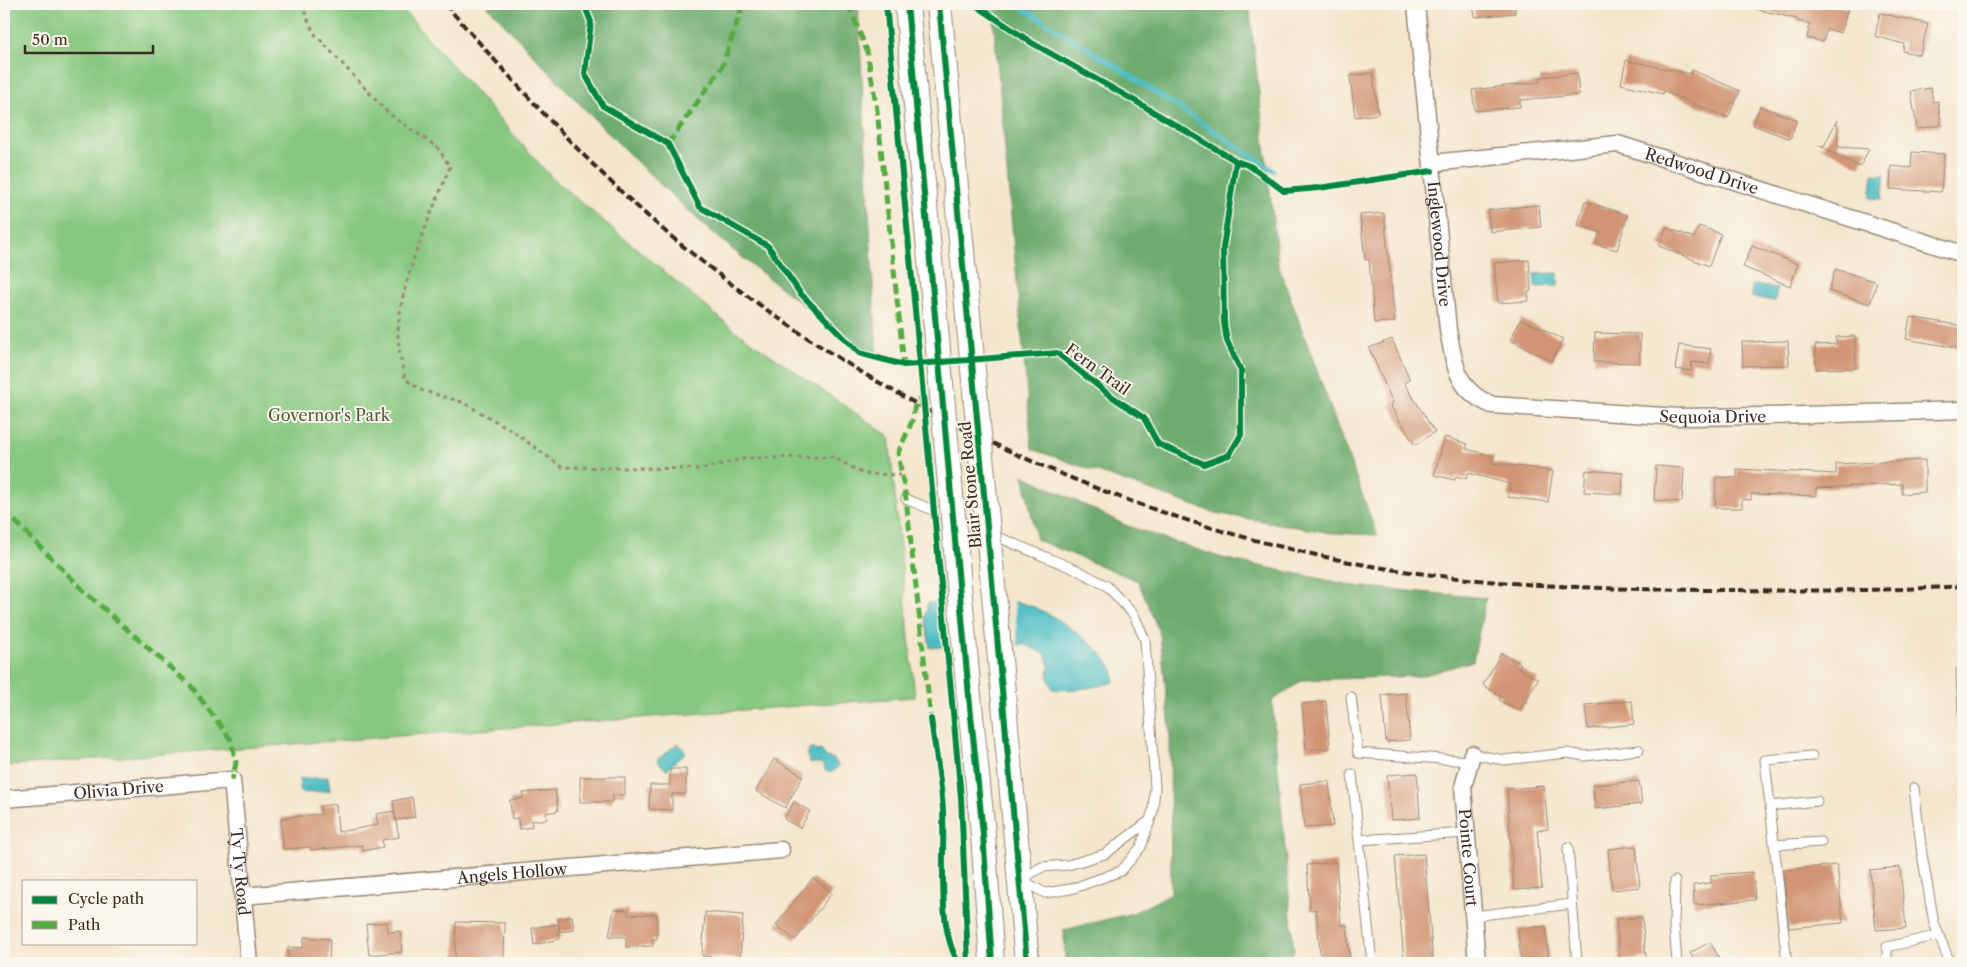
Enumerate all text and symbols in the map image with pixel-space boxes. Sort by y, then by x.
scale bar [25,22,152,54]
text: 50 m [32,30,68,49]
street label: Redwood Drive [1642,143,1761,198]
street label: Inglewood Drive [1423,180,1456,308]
street label: Fern Trail [1062,339,1134,399]
park label: Governor's Park [268,405,391,425]
street label: Sequoia Drive [1659,406,1766,427]
street label: Blair Stone Road [954,420,986,549]
street label: Olivia Drive [73,776,164,803]
street label: Pointe Court [1455,808,1483,908]
street label: Ty Ty Road [227,827,255,917]
street label: Angels Hollow [455,858,569,888]
legend [22,880,198,944]
text: Cycle path [68,889,145,908]
text: Path [68,915,101,934]

